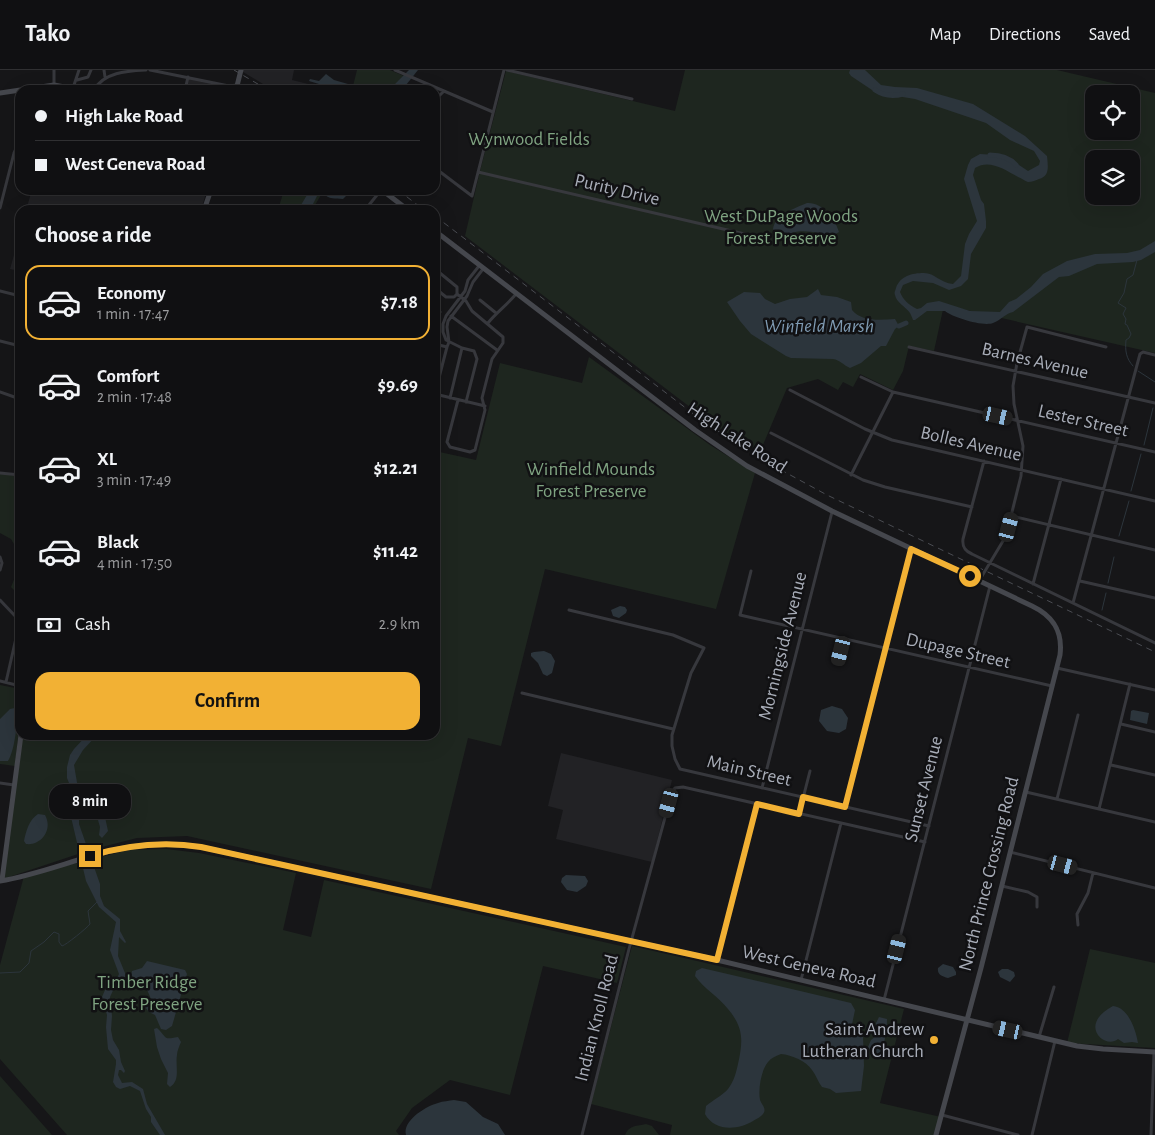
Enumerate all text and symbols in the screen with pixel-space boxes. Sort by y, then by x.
text: Tako [25,22,70,46]
text: Map [930,26,961,44]
text: Directions [989,26,1061,44]
text: Saved [1089,26,1130,44]
map controls [1085,85,1140,205]
button: locate [1085,85,1140,140]
text: High Lake Road [65,107,183,126]
park label: Wynwood Fields [468,130,590,149]
button: layers [1085,150,1140,205]
text: West Geneva Road [65,155,205,174]
street label: Purity Drive [573,171,661,209]
park label: West DuPage Woods Forest Preserve [704,207,858,248]
text: Choose a ride [35,224,151,246]
icon: car [37,280,82,325]
text: Economy [97,284,166,303]
text: $7.18 [381,293,418,312]
text: 1 min · 17:47 [97,306,169,322]
water label: Winfield Marsh [764,316,874,336]
street label: Barnes Avenue [980,339,1090,383]
icon: car [37,363,82,408]
text: Comfort [97,367,159,386]
text: $9.69 [378,376,418,395]
text: 2 min · 17:48 [97,389,172,405]
street label: High Lake Road [684,399,790,477]
street label: Lester Street [1036,401,1130,441]
car [981,405,1014,427]
street label: Bolles Avenue [919,423,1023,465]
icon: car [37,446,82,491]
text: XL [97,450,117,469]
text: $12.21 [374,459,418,478]
park label: Winfield Mounds Forest Preserve [527,460,655,501]
text: 3 min · 17:49 [97,472,171,488]
car [997,511,1020,543]
icon: car [37,529,82,574]
text: Black [97,533,139,552]
text: $11.42 [373,542,418,561]
text: 4 min · 17:50 [97,555,172,571]
route start [959,565,981,587]
street label: Morningside Avenue [755,570,811,722]
icon: cash [35,611,63,639]
text: Cash [75,615,111,634]
text: 2.9 km [379,616,420,632]
street label: Dupage Street [904,630,1012,672]
car [830,635,851,667]
button: Confirm [35,672,420,730]
street label: Sunset Avenue [902,734,946,844]
street label: Main Street [705,752,793,790]
street label: North Prince Crossing Road [956,775,1022,973]
callout: 8 min [49,784,131,818]
car [657,787,680,819]
text: 8 min [72,793,108,809]
route end [79,845,101,867]
car [1046,854,1079,876]
car [886,933,907,965]
street label: West Geneva Road [740,942,878,992]
street label: Indian Knoll Road [572,952,622,1084]
park label: Timber Ridge Forest Preserve [92,973,202,1014]
car [991,1019,1024,1041]
place label: Saint Andrew Lutheran Church [802,1020,924,1061]
marker: Saint Andrew Lutheran Church [928,1034,940,1046]

